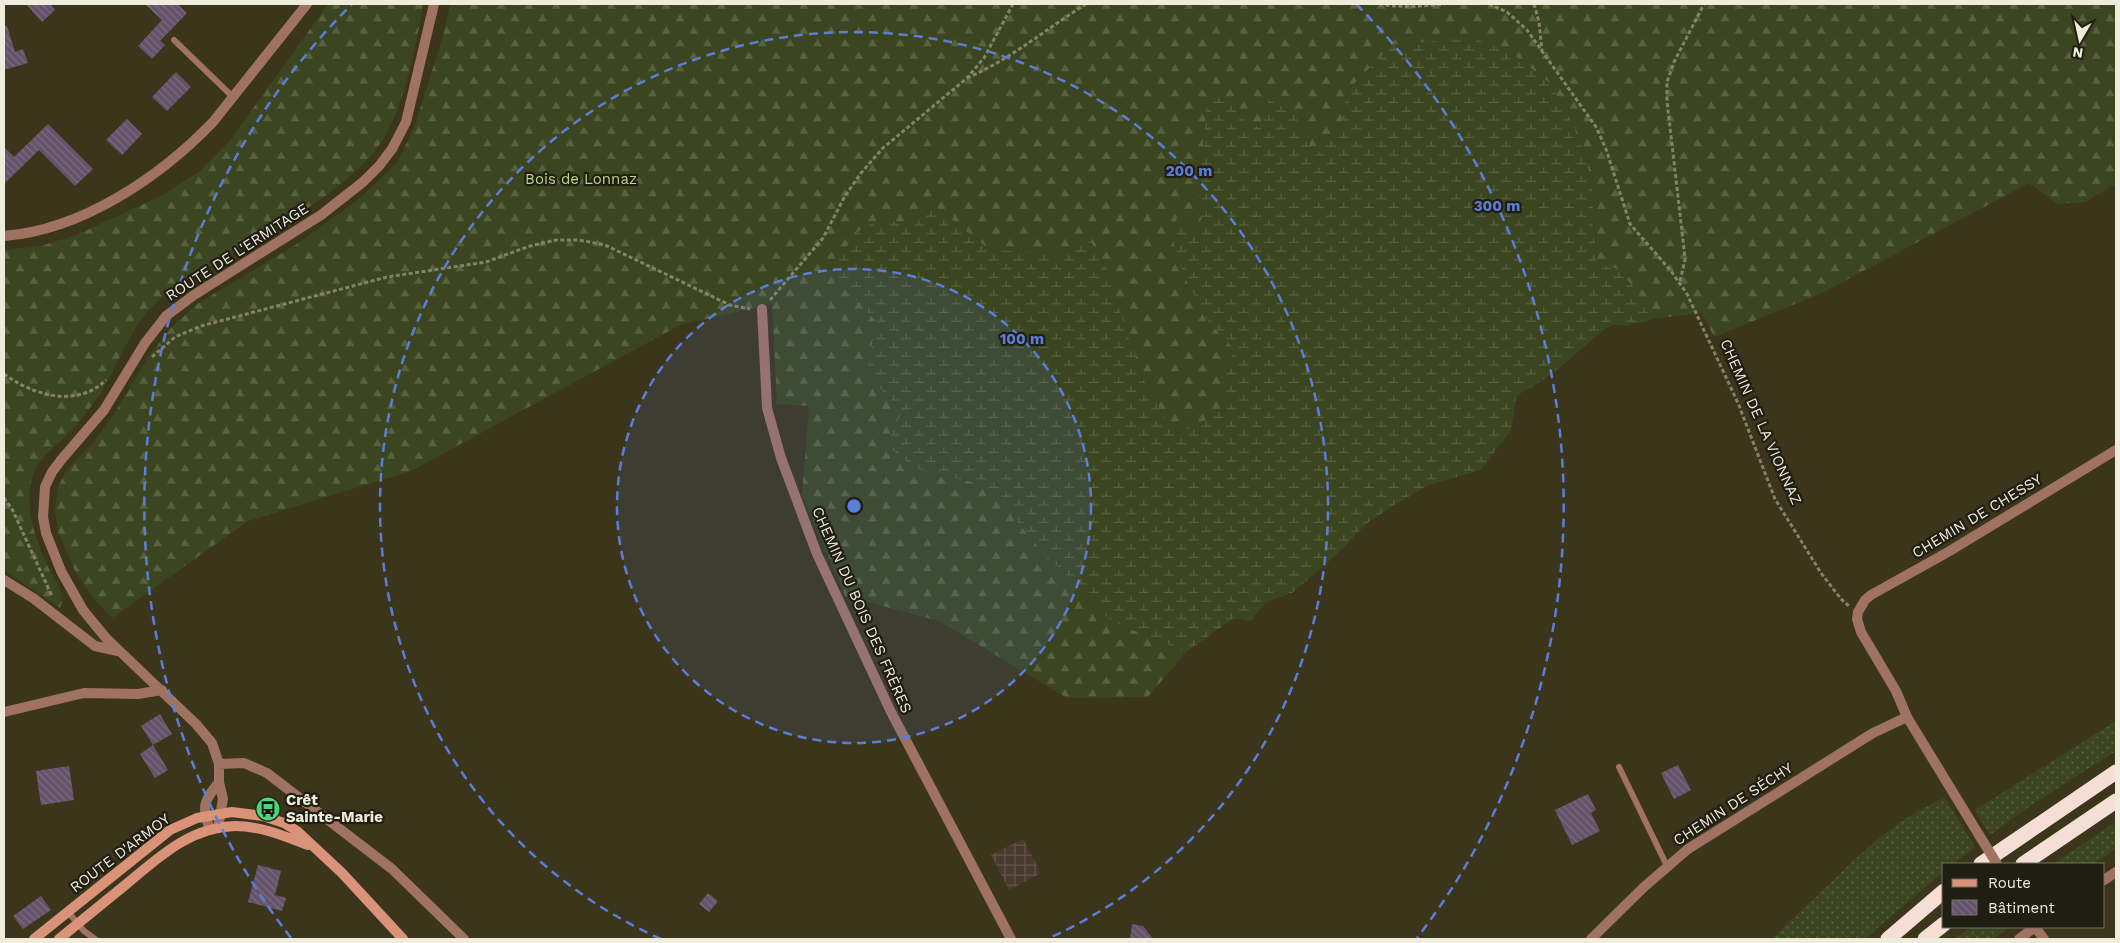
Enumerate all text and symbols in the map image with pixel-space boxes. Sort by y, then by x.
north arrow [2055,15,2105,65]
text: N [2072,44,2084,62]
text: 200 m [1166,162,1212,180]
park label: Bois de Lonnaz [525,170,637,188]
text: 300 m [1474,197,1520,215]
street label: ROUTE DE L'ERMITAGE [162,199,312,305]
text: 100 m [1000,330,1044,348]
street label: CHEMIN DE LA VIONNAZ [1716,336,1806,508]
street label: CHEMIN DE CHESSY [1909,470,2046,562]
centre of rings [845,497,863,515]
street label: CHEMIN DU BOIS DES FRÈRES [808,504,916,716]
street label: CHEMIN DE SÉCHY [1670,758,1796,849]
place label: Crêt Sainte-Marie [286,791,383,826]
bus stop icon: Crêt Sainte-Marie [255,796,281,822]
street label: ROUTE D'ARMOY [66,809,174,896]
legend [1942,863,2105,928]
text: Route [1988,874,2031,892]
text: Bâtiment [1988,899,2055,917]

